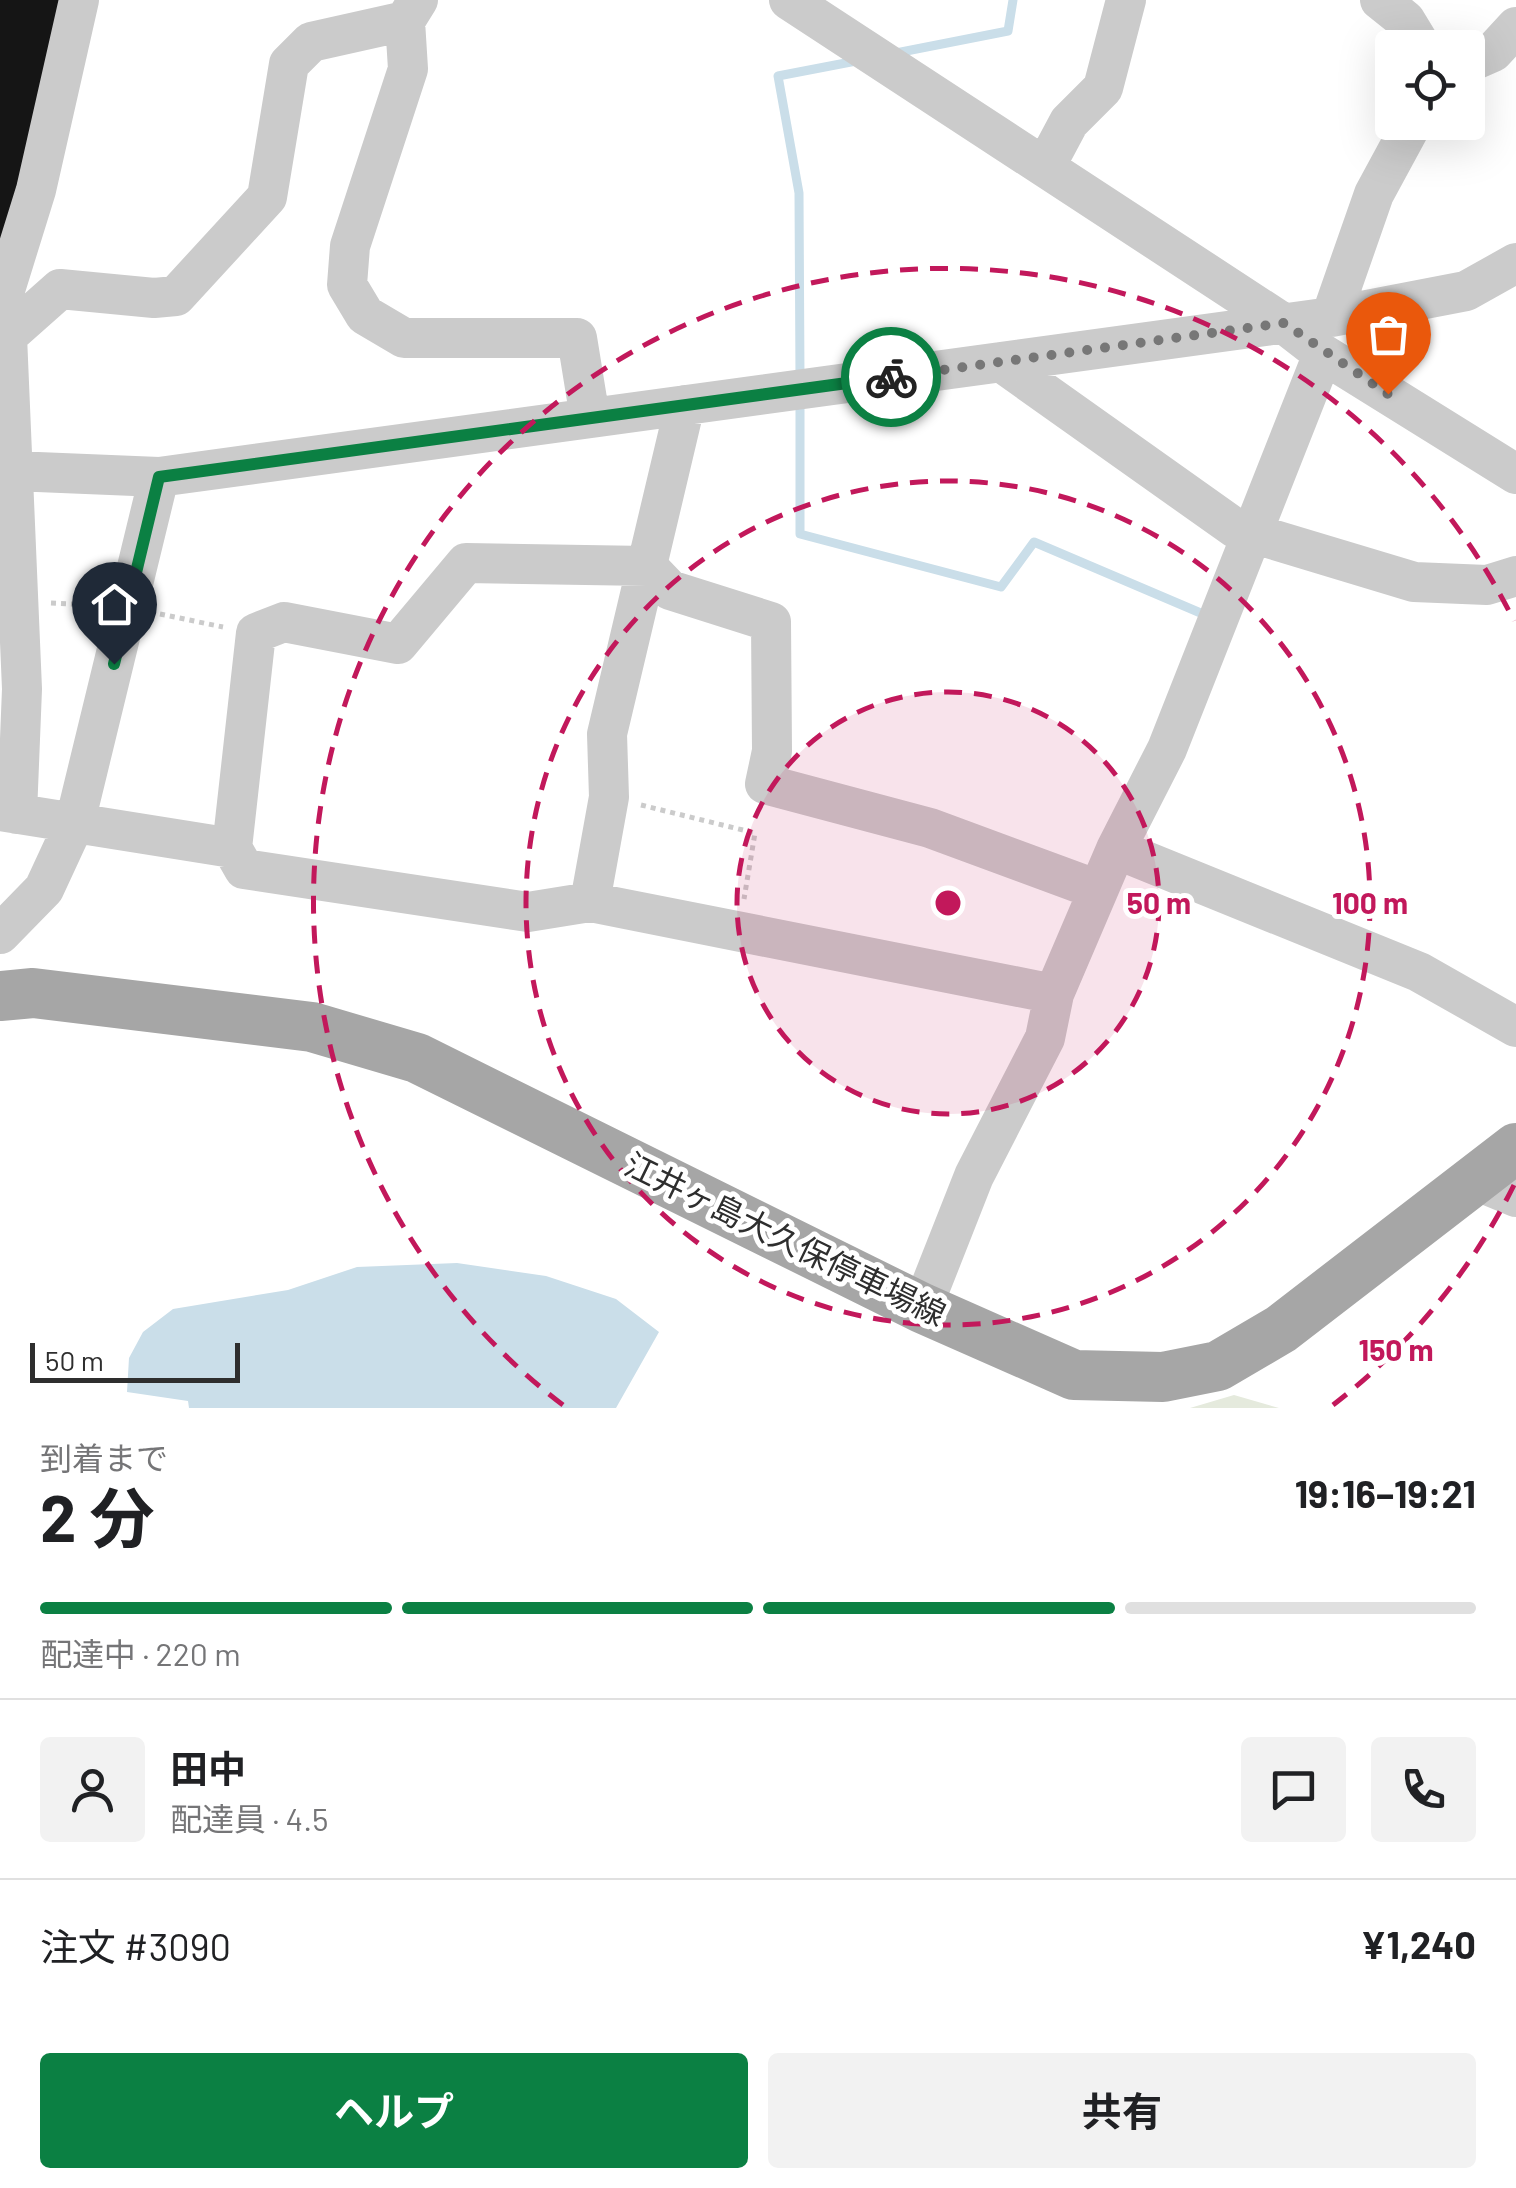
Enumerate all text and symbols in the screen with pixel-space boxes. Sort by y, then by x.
map controls [1375,30,1485,140]
button: locate [1375,30,1485,140]
pin [1346,292,1431,395]
icon: bag [1361,307,1416,362]
courier [841,327,941,427]
icon: bike [864,350,919,405]
pin [72,562,157,665]
icon: home [87,577,142,632]
text: 50 m [1127,884,1191,920]
text: 100 m [1332,884,1408,920]
centre of rings [930,885,966,921]
street label: 江井ヶ島大久保停車場線 [619,1144,953,1332]
text: 150 m [1359,1331,1433,1367]
scale bar [30,1338,240,1382]
text: 50 m [45,1343,104,1377]
text: 到着まで [40,1438,168,1476]
text: 19:16–19:21 [1295,1470,1476,1516]
text: 2 分 [40,1477,154,1555]
text: 配達中 · 220 m [40,1634,241,1672]
button: person [40,1737,145,1842]
button: chat [1241,1737,1346,1842]
button: phone [1371,1737,1476,1842]
text: 田中 [170,1745,246,1791]
text: 配達員 · 4.5 [170,1799,329,1837]
text: ¥1,240 [1360,1921,1476,1967]
text: 注文 #3090 [40,1923,231,1969]
button: ヘルプ [40,2053,748,2168]
button: 共有 [768,2053,1476,2168]

